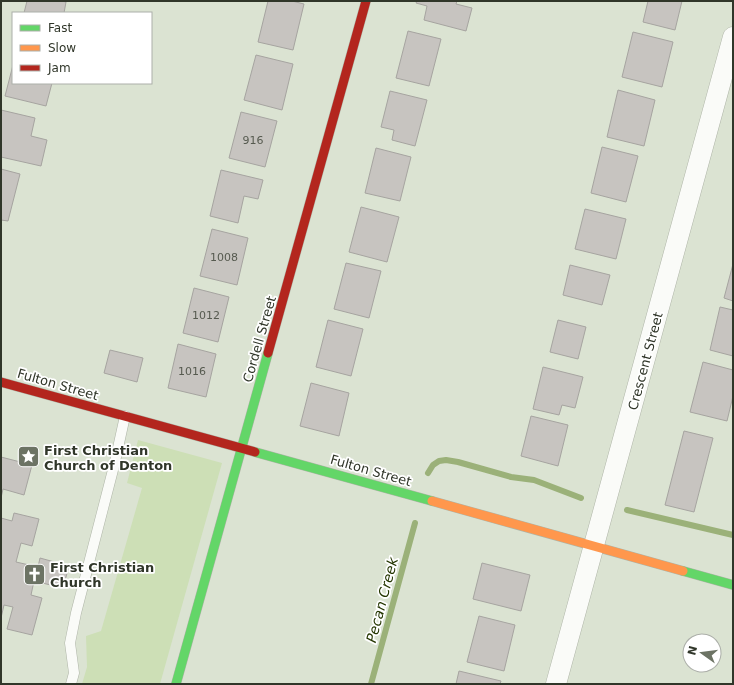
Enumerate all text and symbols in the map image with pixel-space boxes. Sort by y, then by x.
legend [12,12,152,84]
text: Fast [48,21,72,35]
text: Slow [48,41,76,55]
text: Jam [47,61,71,75]
house number: 916 [243,134,264,147]
house number: 1008 [210,251,238,264]
street label: Cordell Street [240,294,279,384]
house number: 1012 [192,309,220,322]
street label: Crescent Street [625,310,666,412]
house number: 1016 [178,365,206,378]
street label: Fulton Street [16,366,100,403]
place label: First Christian Church of Denton [44,443,172,473]
place icon: First Christian Church of Denton [16,444,42,470]
street label: Fulton Street [329,452,413,489]
water label: Pecan Creek [363,555,401,644]
place label: First Christian Church [50,560,154,590]
church icon: First Christian Church [21,561,47,587]
north arrow [682,633,722,673]
text: N [685,645,700,657]

